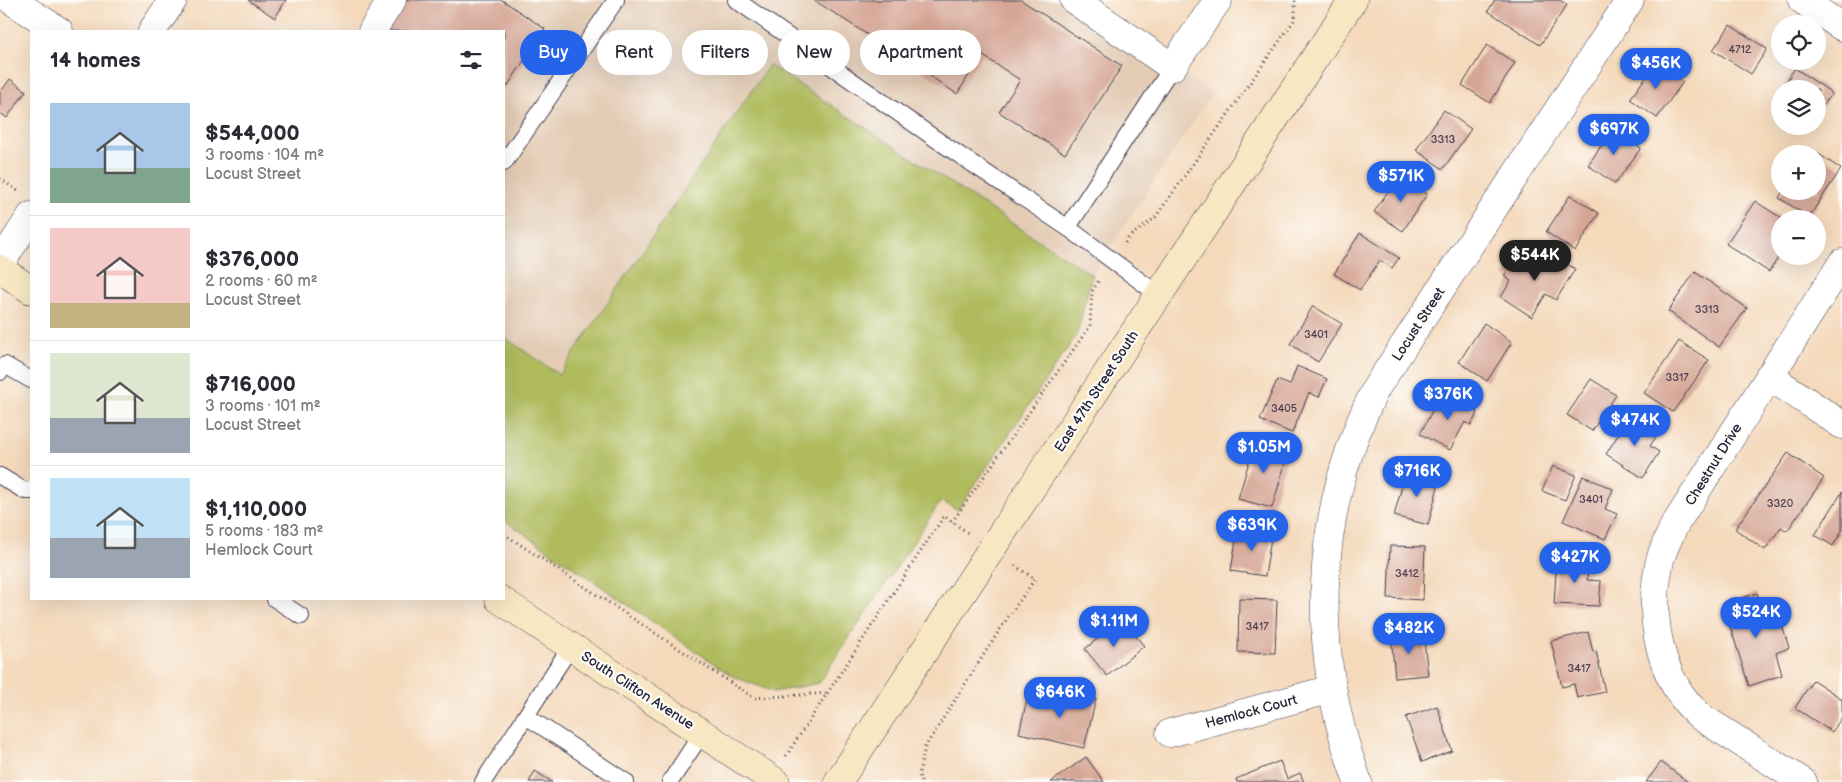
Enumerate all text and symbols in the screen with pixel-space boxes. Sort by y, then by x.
map controls [1771,15,1826,265]
button: locate [1771,15,1826,70]
chip: Buy [520,30,587,75]
chip: Rent [597,30,672,75]
chip: Filters [682,30,768,75]
chip: New [778,30,850,75]
chip: Apartment [860,30,981,75]
house number: 4712 [1729,43,1752,56]
icon: filters [457,46,485,74]
text: 14 homes [50,48,141,73]
pin: $456K [1621,48,1691,90]
text: $456K [1631,54,1681,73]
button: layers [1771,80,1826,135]
pin: $697K [1579,114,1649,156]
text: $697K [1589,120,1639,139]
text: $544,000 [205,121,300,146]
icon: home [90,123,150,183]
house number: 3313 [1431,133,1456,146]
button: + [1771,145,1826,200]
text: 3 rooms · 104 m² [205,146,324,165]
pin: $571K [1366,160,1436,203]
text: Locust Street [205,165,301,184]
text: $571K [1378,167,1424,186]
button: − [1771,210,1826,265]
pin: $544K [1500,240,1570,282]
text: $544K [1510,246,1560,265]
text: $376,000 [205,247,299,272]
icon: home [90,248,150,308]
text: 2 rooms · 60 m² [205,272,318,291]
street label: Locust Street [1388,284,1449,364]
text: Locust Street [205,291,301,310]
house number: 3313 [1695,303,1720,316]
street label: East 47th Street South [1051,327,1142,455]
house number: 3401 [1304,328,1328,341]
house number: 3317 [1665,371,1689,384]
text: $716,000 [205,372,296,397]
icon: home [90,373,150,433]
pin: $376K [1413,378,1483,421]
text: $376K [1423,385,1473,404]
text: 3 rooms · 101 m² [205,397,321,416]
house number: 3405 [1271,402,1297,415]
pin: $474K [1600,404,1670,447]
text: $474K [1610,411,1660,430]
text: Locust Street [205,416,301,435]
street label: Chestnut Drive [1681,420,1745,509]
pin: $1.05M [1223,432,1305,474]
text: $1.05M [1237,438,1291,457]
pin: $716K [1382,456,1452,498]
text: $716K [1394,462,1440,481]
house number: 3401 [1579,493,1603,506]
text: $1,110,000 [205,497,307,522]
house number: 3320 [1767,497,1794,510]
icon: home [90,498,150,558]
pin: $639K [1217,510,1287,552]
text: $639K [1227,516,1277,535]
text: 5 rooms · 183 m² [205,522,324,541]
text: Hemlock Court [205,541,313,560]
pin: $427K [1540,542,1610,584]
text: $427K [1551,548,1599,567]
house number: 3412 [1395,567,1420,580]
pin: $524K [1721,596,1791,639]
text: $524K [1731,603,1781,622]
pin: $1.11M [1073,606,1155,648]
text: $1.11M [1090,612,1138,631]
pin: $482K [1374,612,1444,655]
text: $482K [1384,619,1434,638]
house number: 3417 [1245,620,1269,633]
street label: South Clifton Avenue [578,648,697,733]
house number: 3417 [1567,662,1591,675]
pin: $646K [1025,676,1095,719]
text: $646K [1035,683,1085,702]
street label: Hemlock Court [1203,691,1300,732]

